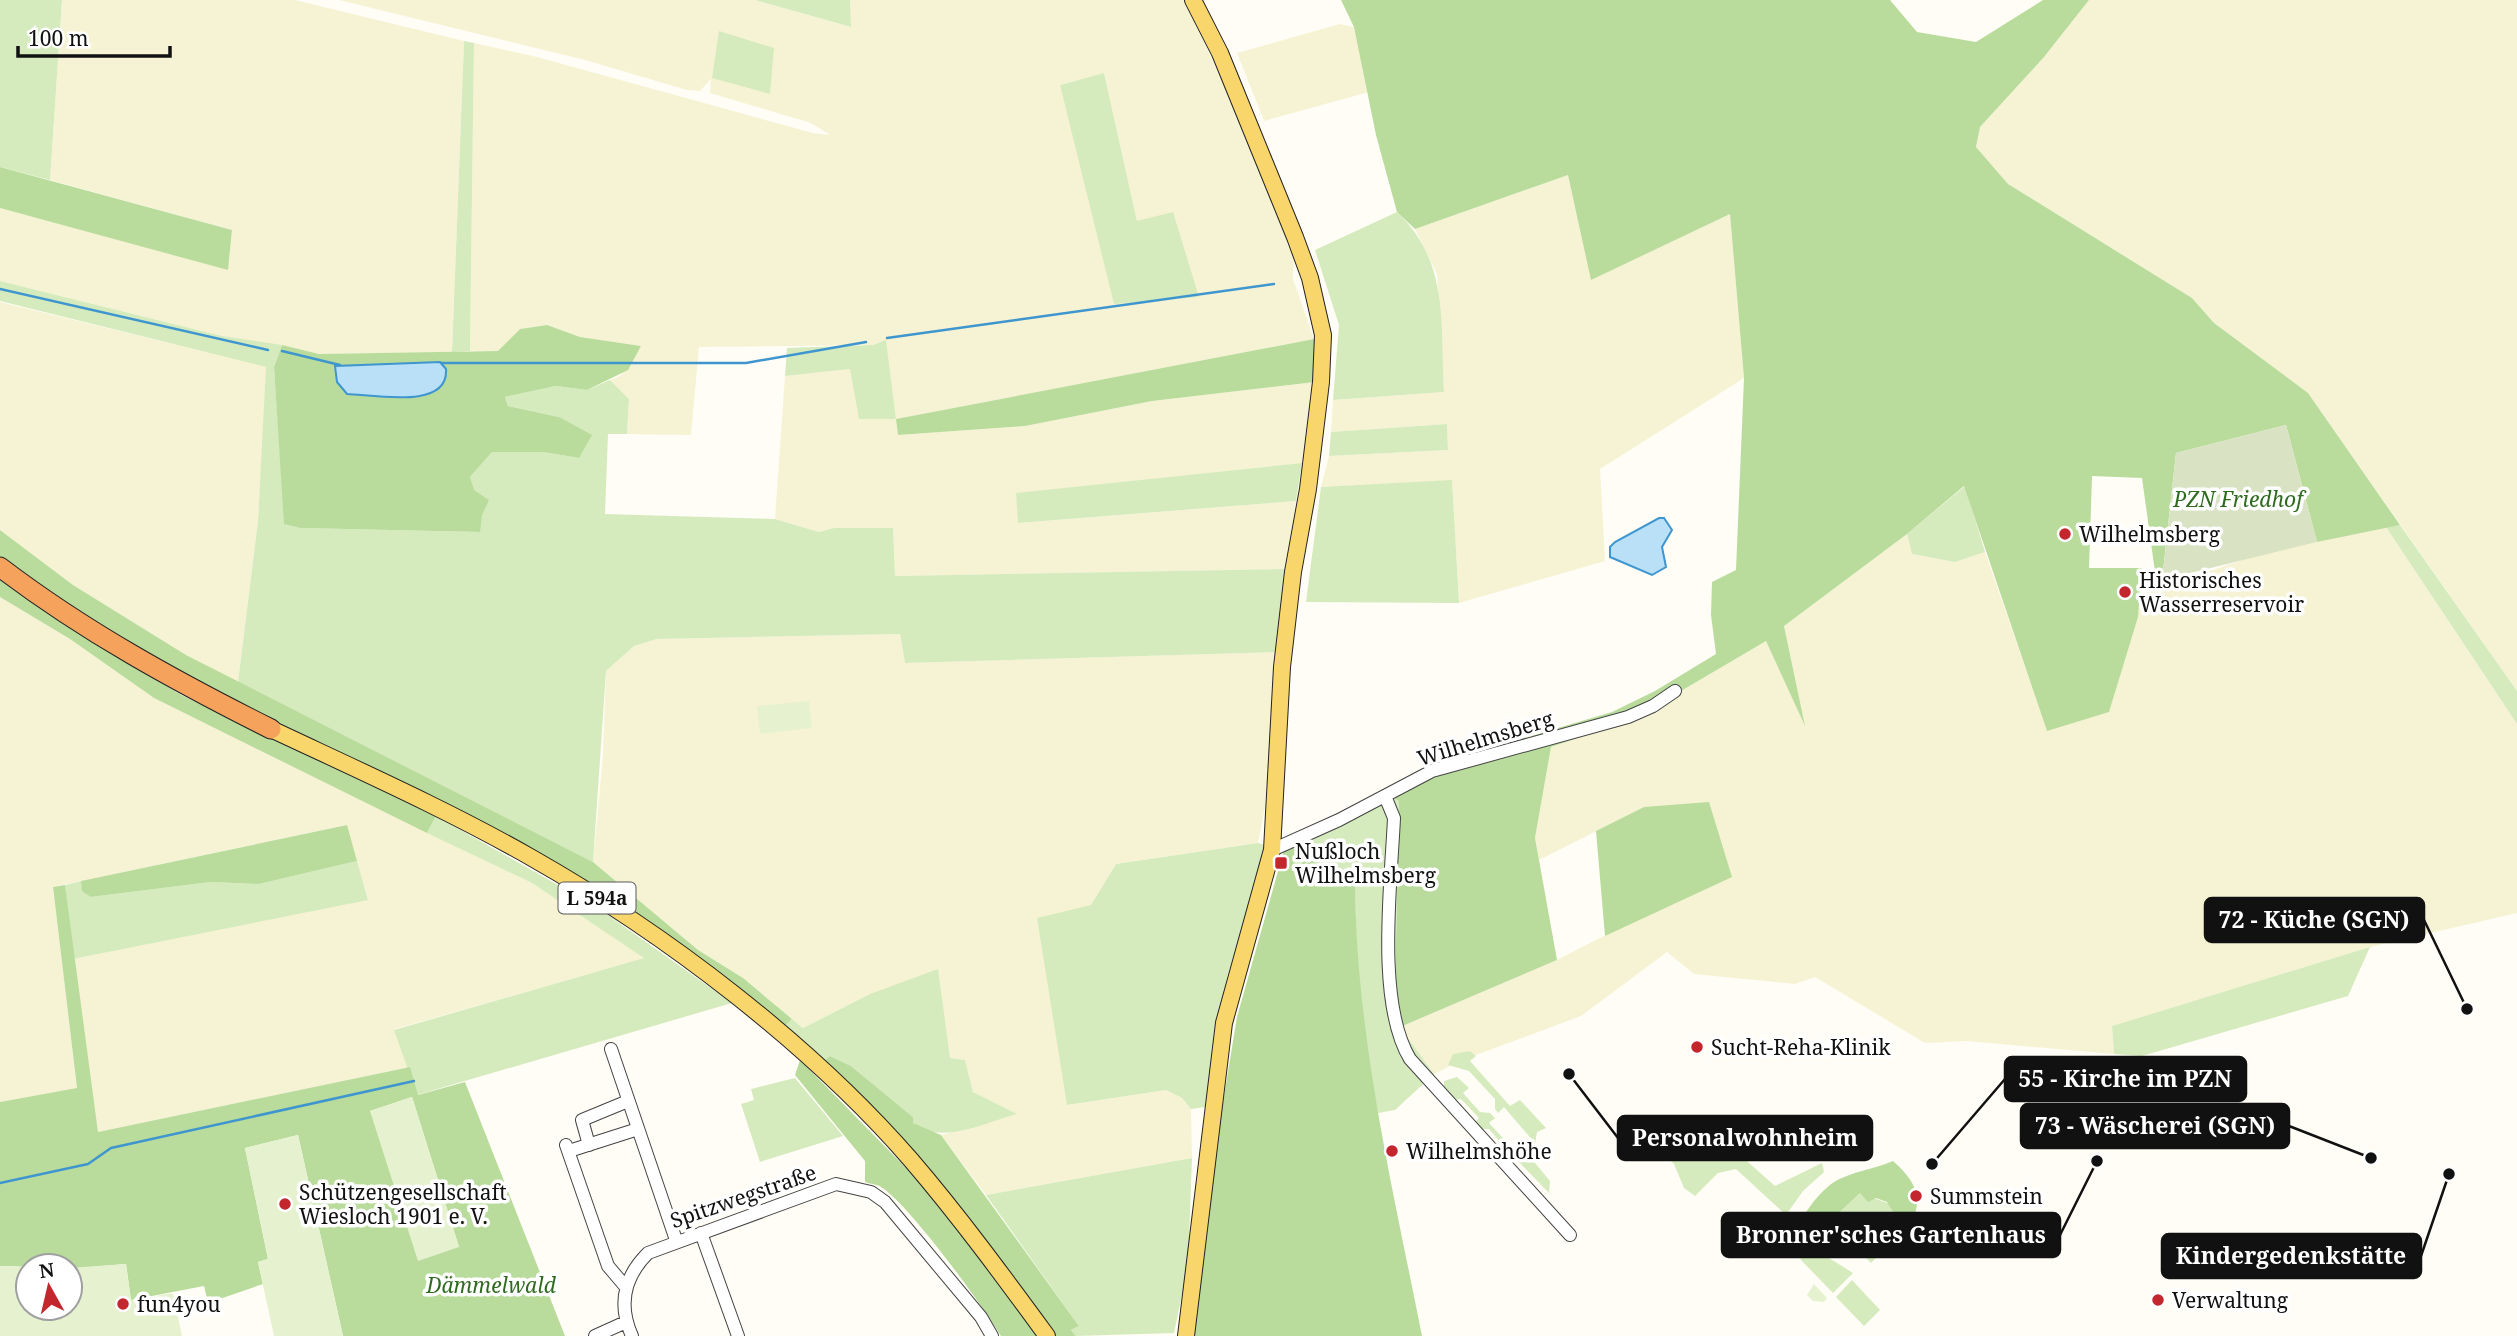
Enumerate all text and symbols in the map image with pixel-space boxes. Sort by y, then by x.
scale bar [18,14,170,58]
text: 100 m [28,24,89,52]
park label: PZN Friedhof [2172,485,2307,513]
place label: Wilhelmsberg [2079,520,2221,548]
marker: Wilhelmsberg [2057,526,2073,542]
place label: Historisches Wasserreservoir [2139,566,2304,618]
marker: Historisches Wasserreservoir [2117,584,2133,600]
street label: Wilhelmsberg [1414,704,1557,772]
place label: Nußloch Wilhelmsberg [1295,837,1437,889]
marker: Nußloch Wilhelmsberg [1273,855,1289,871]
road number: L 594a [558,882,636,914]
callout: 72 - Küche (SGN) [2205,898,2424,942]
text: 72 - Küche (SGN) [2218,903,2410,935]
place label: Sucht-Reha-Klinik [1711,1033,1891,1061]
marker: Sucht-Reha-Klinik [1689,1039,1705,1055]
callout: 55 - Kirche im PZN [2005,1057,2246,1101]
text: 55 - Kirche im PZN [2018,1062,2232,1094]
callout: 73 - Wäscherei (SGN) [2021,1104,2289,1148]
text: 73 - Wäscherei (SGN) [2035,1109,2275,1141]
callout: Personalwohnheim [1618,1116,1872,1160]
text: Personalwohnheim [1632,1121,1858,1153]
place label: Wilhelmshöhe [1406,1137,1552,1165]
marker: Wilhelmshöhe [1384,1143,1400,1159]
street label: Spitzwegstraße [666,1158,820,1234]
place label: Schützengesellschaft Wiesloch 1901 e. V. [299,1178,507,1230]
place label: Summstein [1930,1182,2043,1210]
marker: Summstein [1908,1188,1924,1204]
marker: Schützengesellschaft Wiesloch 1901 e. V. [277,1196,293,1212]
callout: Bronner'sches Gartenhaus [1722,1213,2060,1257]
text: Bronner'sches Gartenhaus [1736,1218,2046,1250]
callout: Kindergedenkstätte [2162,1234,2421,1278]
text: Kindergedenkstätte [2176,1239,2406,1271]
north arrow [14,1252,84,1322]
text: N [37,1256,56,1284]
park label: Dämmelwald [425,1271,557,1299]
place label: Verwaltung [2172,1286,2289,1314]
place label: fun4you [137,1290,221,1318]
marker: Verwaltung [2150,1292,2166,1308]
marker: fun4you [115,1296,131,1312]

